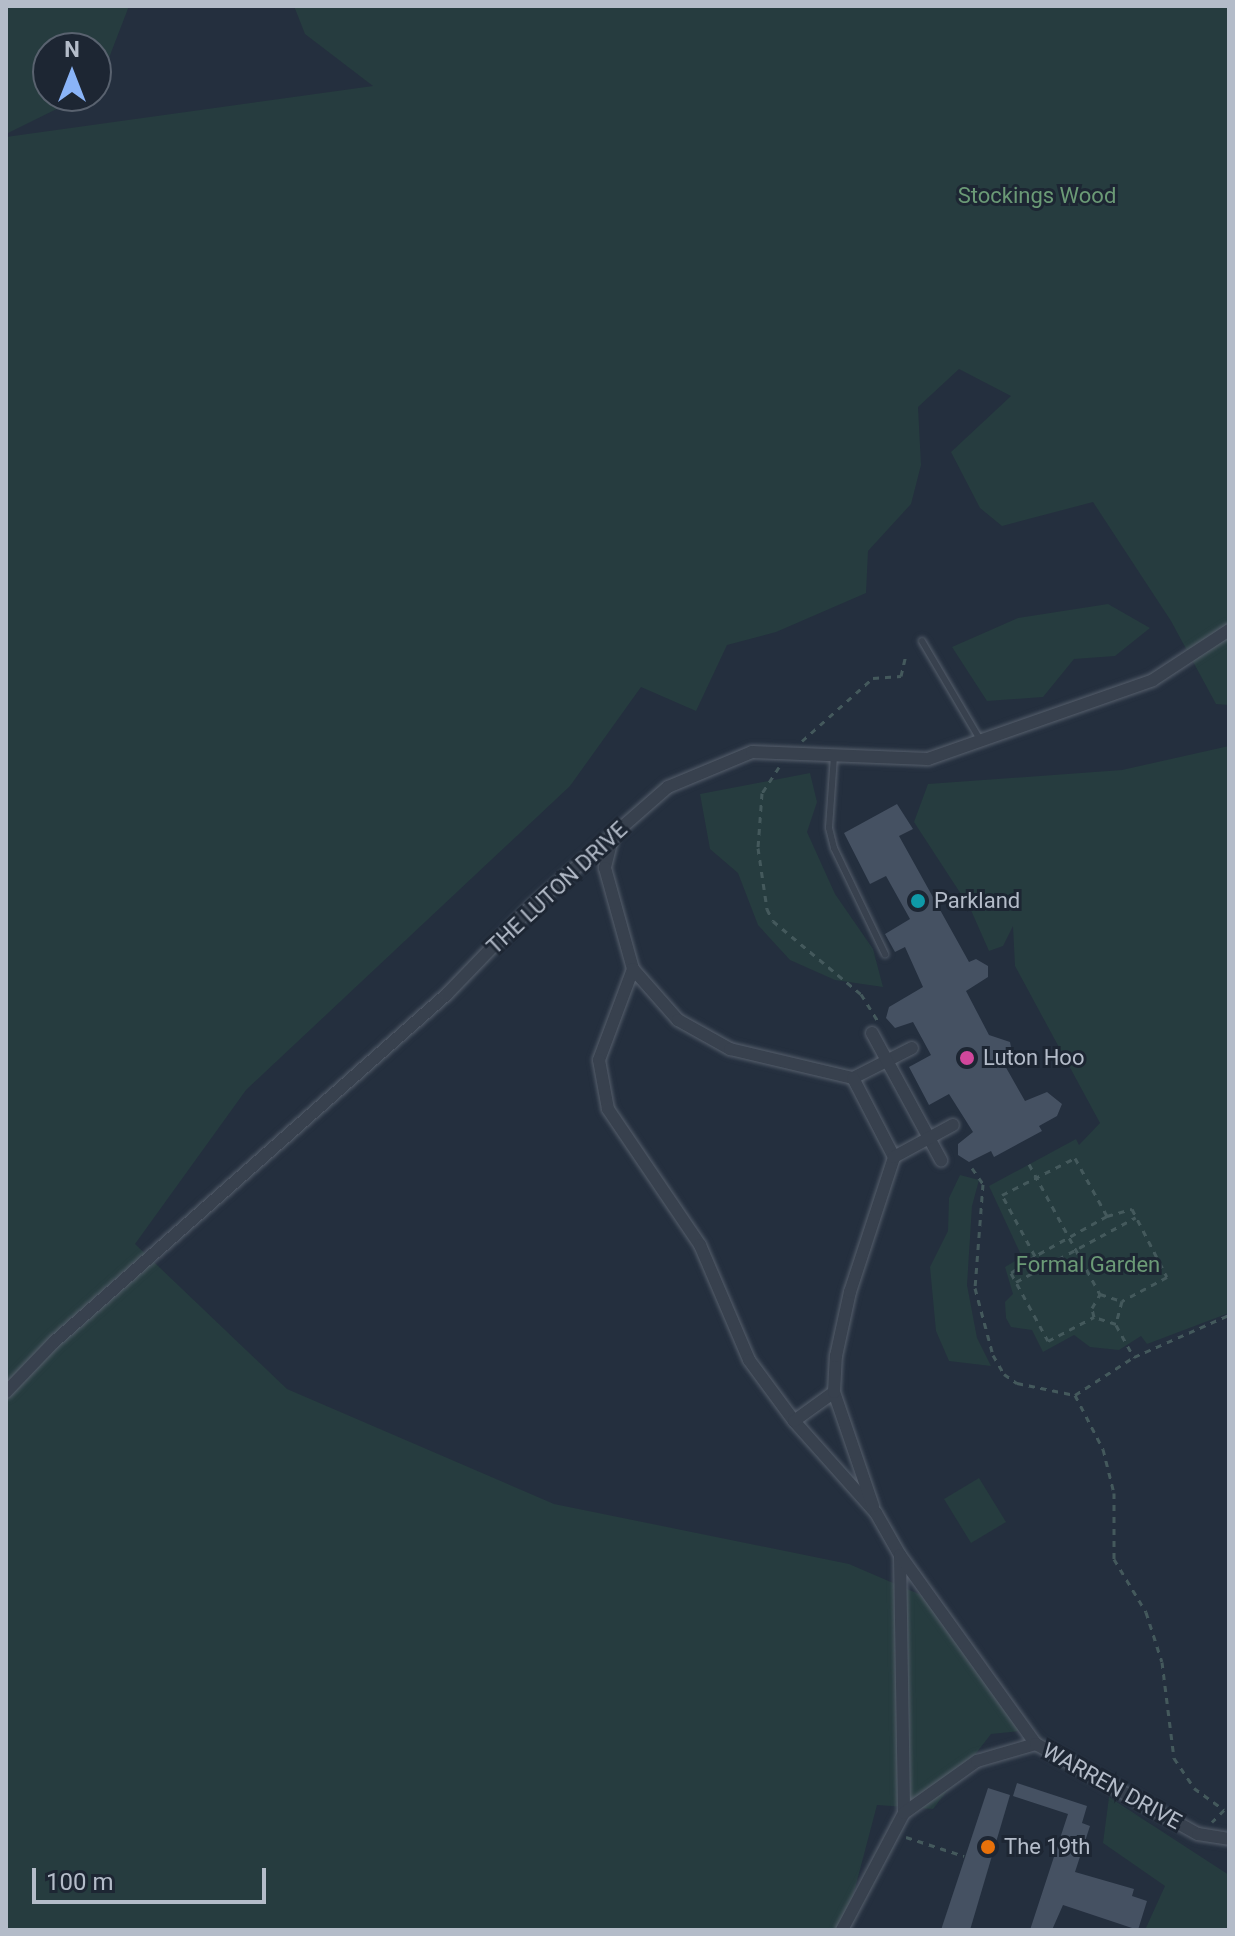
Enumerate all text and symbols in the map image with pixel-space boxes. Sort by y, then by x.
north arrow [32,32,112,112]
text: N [64,37,80,62]
park label: Stockings Wood [958,183,1116,209]
street label: THE LUTON DRIVE [481,816,633,960]
place label: Parkland [934,888,1020,914]
marker: Parkland [909,892,927,910]
place label: Luton Hoo [983,1045,1084,1071]
marker: Luton Hoo [958,1049,976,1067]
park label: Formal Garden [1016,1252,1160,1278]
street label: WARREN DRIVE [1038,1737,1186,1835]
place label: The 19th [1004,1834,1090,1860]
marker: The 19th [979,1838,997,1856]
scale bar [36,1852,270,1902]
text: 100 m [46,1868,113,1896]

